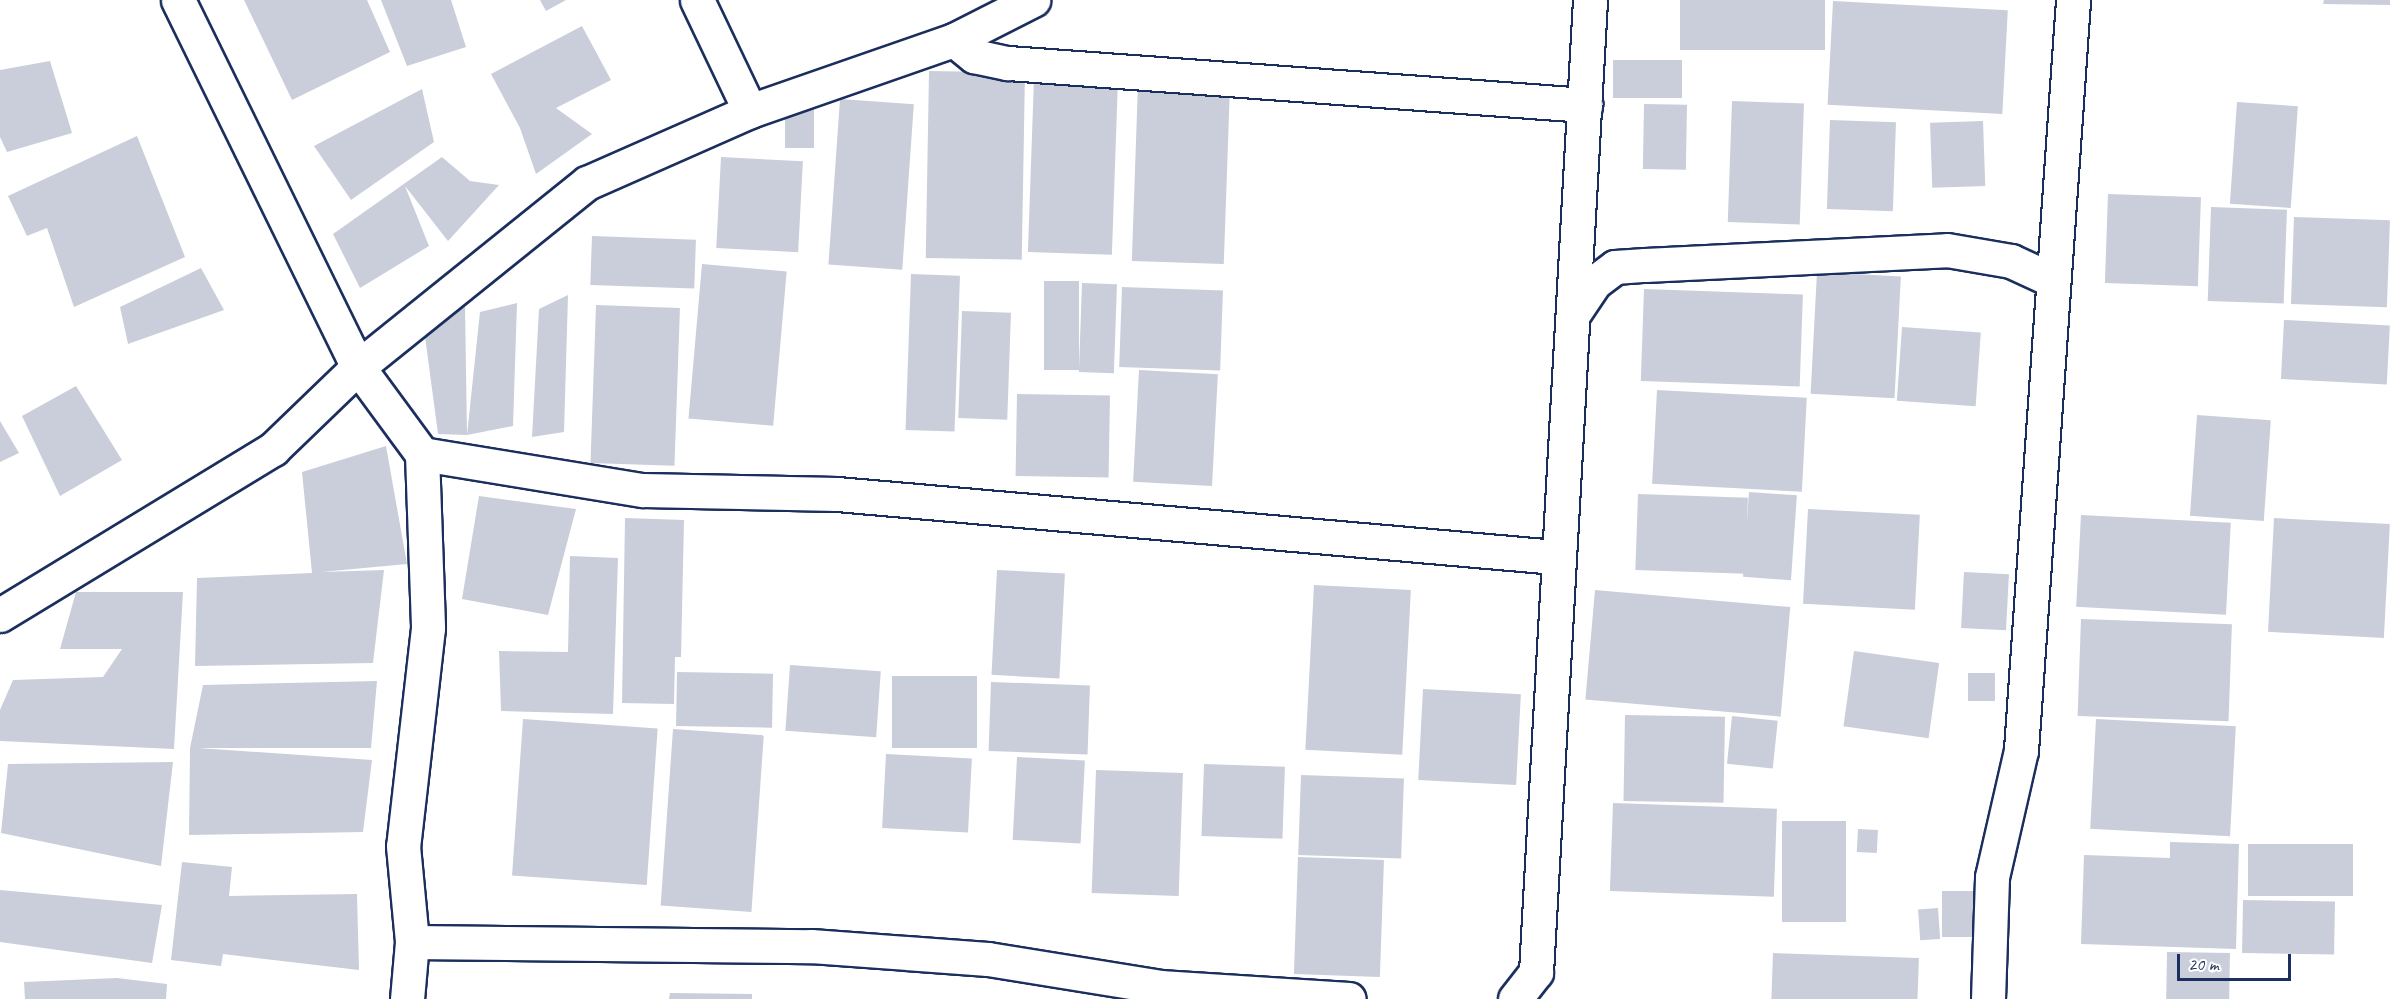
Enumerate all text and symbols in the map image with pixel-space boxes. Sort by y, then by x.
scale bar [2180,942,2294,980]
text: 20 m [2188,953,2219,975]

